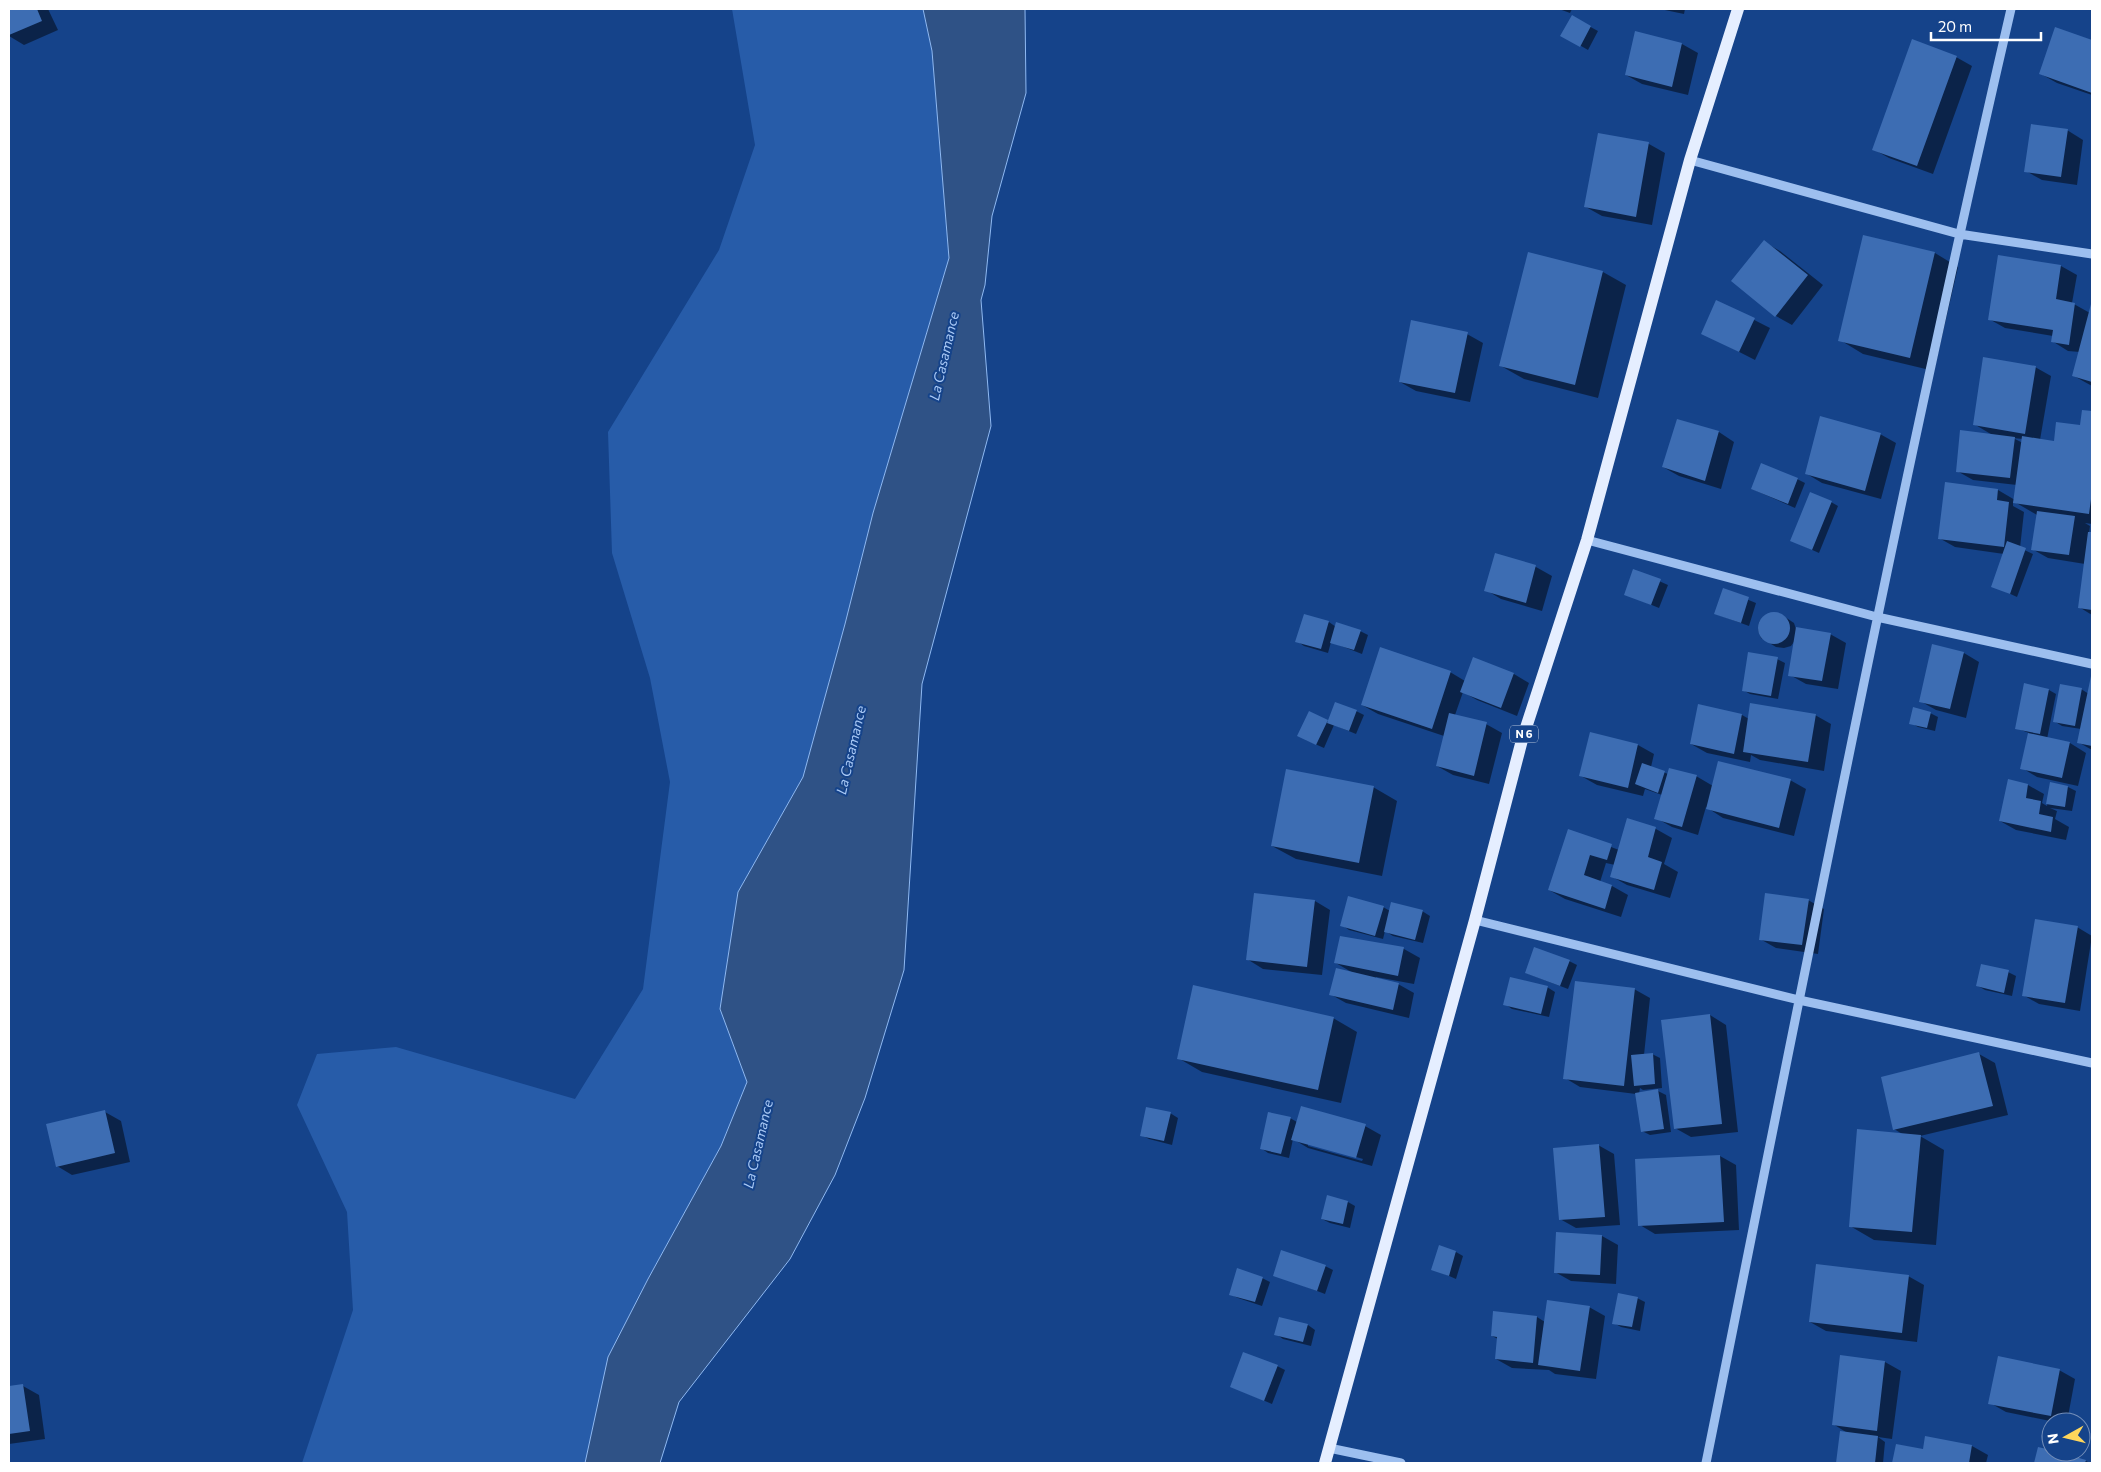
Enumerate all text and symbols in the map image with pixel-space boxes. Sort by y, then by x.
scale bar [1931,10,2041,42]
text: 20 m [1938,17,1972,35]
water label: La Casamance [925,309,962,402]
water label: La Casamance [832,703,869,796]
road number: N 6 [1510,726,1538,742]
water label: La Casamance [739,1097,776,1190]
north arrow [2041,1412,2091,1462]
text: N [2043,1432,2062,1445]

